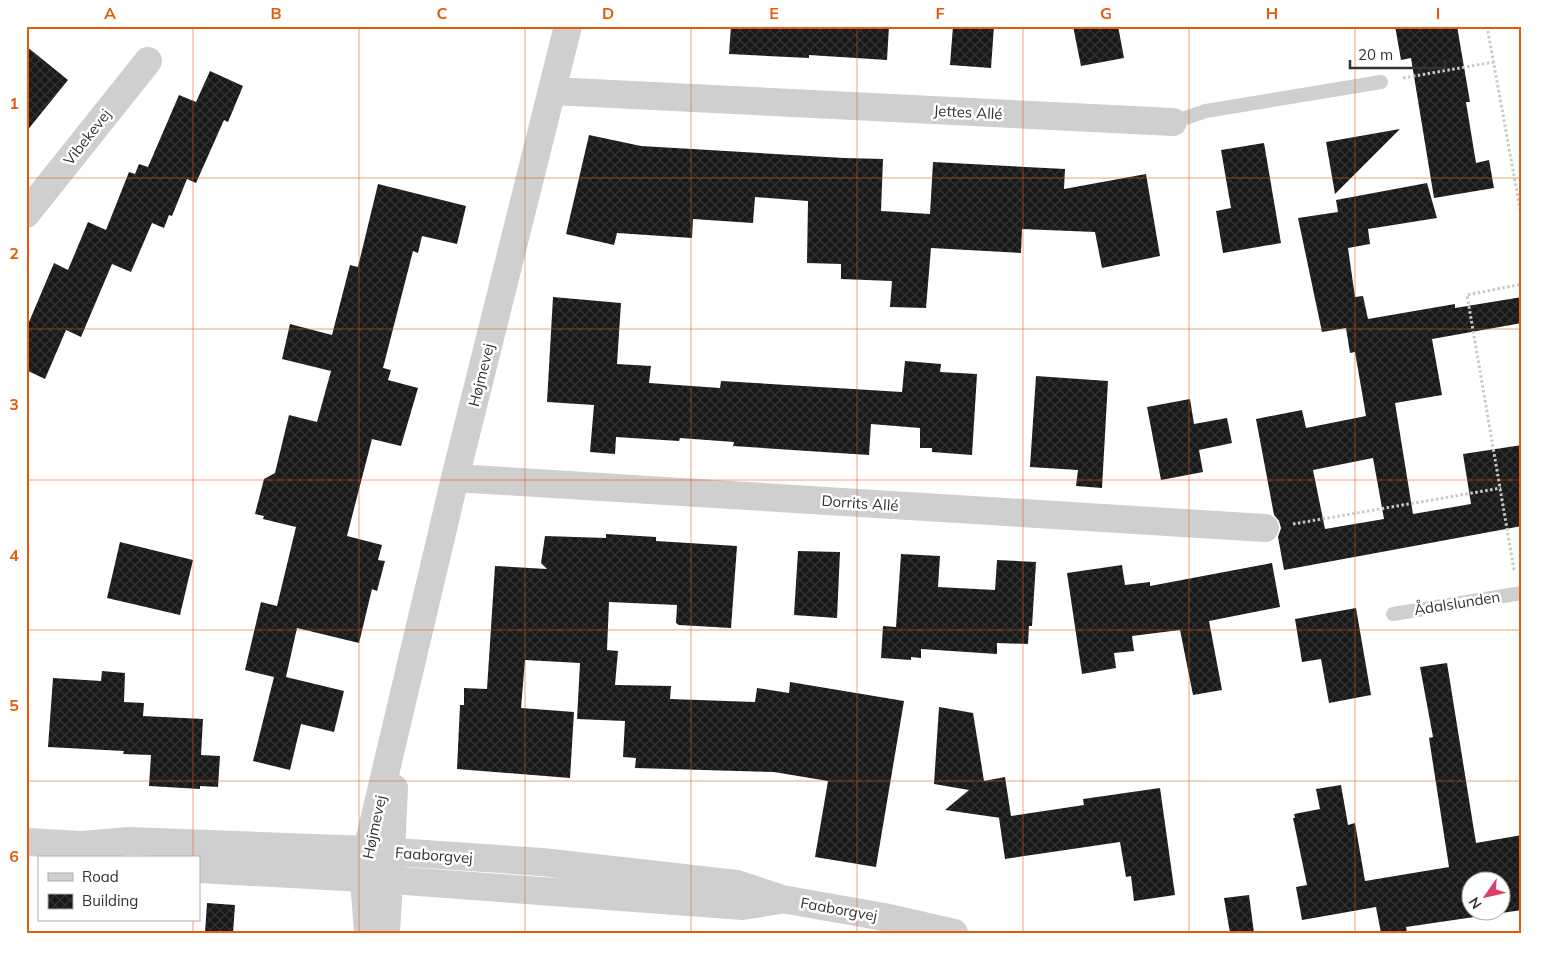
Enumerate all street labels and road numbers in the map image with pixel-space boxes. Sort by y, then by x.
street label: Jettes Allé [933,101,1003,123]
street label: Vibekevej [59,105,115,169]
street label: Højmevej [464,341,498,409]
street label: Dorrits Allé [821,491,899,515]
street label: Ådalslunden [1412,586,1501,619]
street label: Højmevej [358,794,390,860]
street label: Faaborgvej [395,843,473,867]
street label: Faaborgvej [799,893,879,925]

